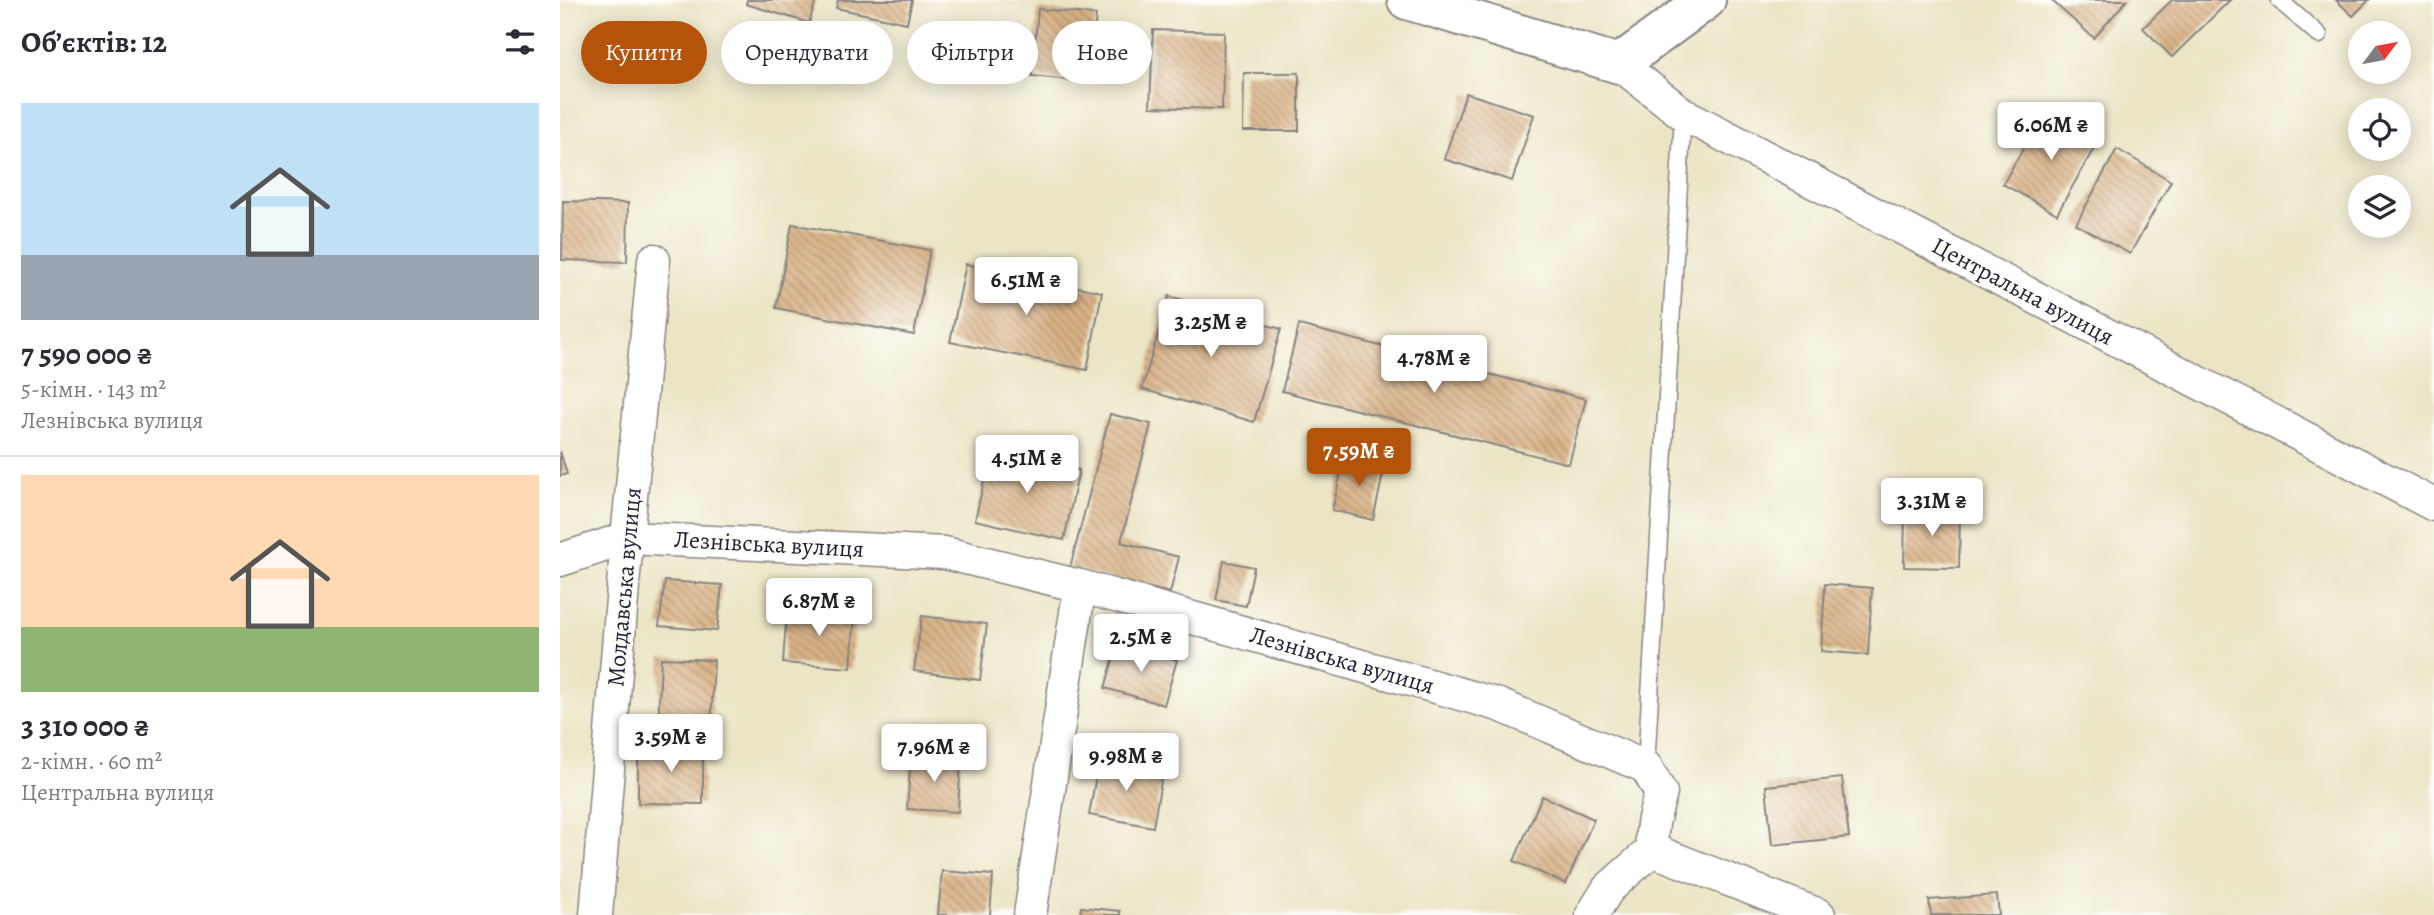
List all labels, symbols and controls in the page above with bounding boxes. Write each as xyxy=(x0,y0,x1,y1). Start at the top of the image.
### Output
chip: Купити xyxy=(581,21,707,84)
chip: Орендувати xyxy=(721,21,893,84)
chip: Фільтри xyxy=(907,21,1038,84)
chip: Нове xyxy=(1052,21,1152,84)
north arrow xyxy=(2348,21,2412,84)
map controls xyxy=(2348,21,2411,238)
text: Об’єктів: 12 xyxy=(21,22,167,62)
icon: filters xyxy=(501,23,539,61)
button: locate xyxy=(2348,98,2411,161)
pin: 6.06M ₴ xyxy=(1986,102,2116,162)
text: 6.06M ₴ xyxy=(2013,109,2089,140)
icon: home xyxy=(217,149,343,275)
button: layers xyxy=(2348,175,2411,238)
street label: Центральна вулиця xyxy=(1926,230,2120,352)
pin: 6.51M ₴ xyxy=(961,258,1091,317)
text: 6.51M ₴ xyxy=(991,264,1061,295)
pin: 3.25M ₴ xyxy=(1146,300,1276,359)
text: 3.25M ₴ xyxy=(1175,306,1247,337)
text: 7 590 000 ₴ xyxy=(21,334,153,374)
pin: 4.78M ₴ xyxy=(1369,336,1499,395)
text: 4.78M ₴ xyxy=(1397,342,1471,373)
text: 5-кімн. · 143 m² xyxy=(21,374,166,405)
text: Лезнівська вулиця xyxy=(21,405,203,436)
pin: 7.59M ₴ xyxy=(1294,428,1424,488)
pin: 4.51M ₴ xyxy=(962,435,1092,495)
text: 7.59M ₴ xyxy=(1323,435,1395,466)
text: 4.51M ₴ xyxy=(992,442,1062,473)
pin: 3.31M ₴ xyxy=(1867,478,1997,538)
text: 3.31M ₴ xyxy=(1897,485,1967,516)
street label: Молдавська вулиця xyxy=(599,486,649,688)
icon: home xyxy=(217,521,343,647)
street label: Лезнівська вулиця xyxy=(673,523,865,565)
pin: 6.87M ₴ xyxy=(754,578,884,638)
text: 6.87M ₴ xyxy=(782,585,856,616)
pin: 2.5M ₴ xyxy=(1084,614,1198,674)
street label: Лезнівська вулиця xyxy=(1246,618,1438,702)
text: 2.5M ₴ xyxy=(1110,621,1172,652)
text: 3 310 000 ₴ xyxy=(21,706,150,746)
pin: 3.59M ₴ xyxy=(606,714,736,774)
text: 3.59M ₴ xyxy=(635,721,707,752)
pin: 7.96M ₴ xyxy=(869,724,999,784)
text: 7.96M ₴ xyxy=(897,731,971,762)
pin: 9.98M ₴ xyxy=(1061,734,1191,793)
text: 9.98M ₴ xyxy=(1089,740,1163,771)
text: 2-кімн. · 60 m² xyxy=(21,746,162,777)
text: Центральна вулиця xyxy=(21,777,214,808)

